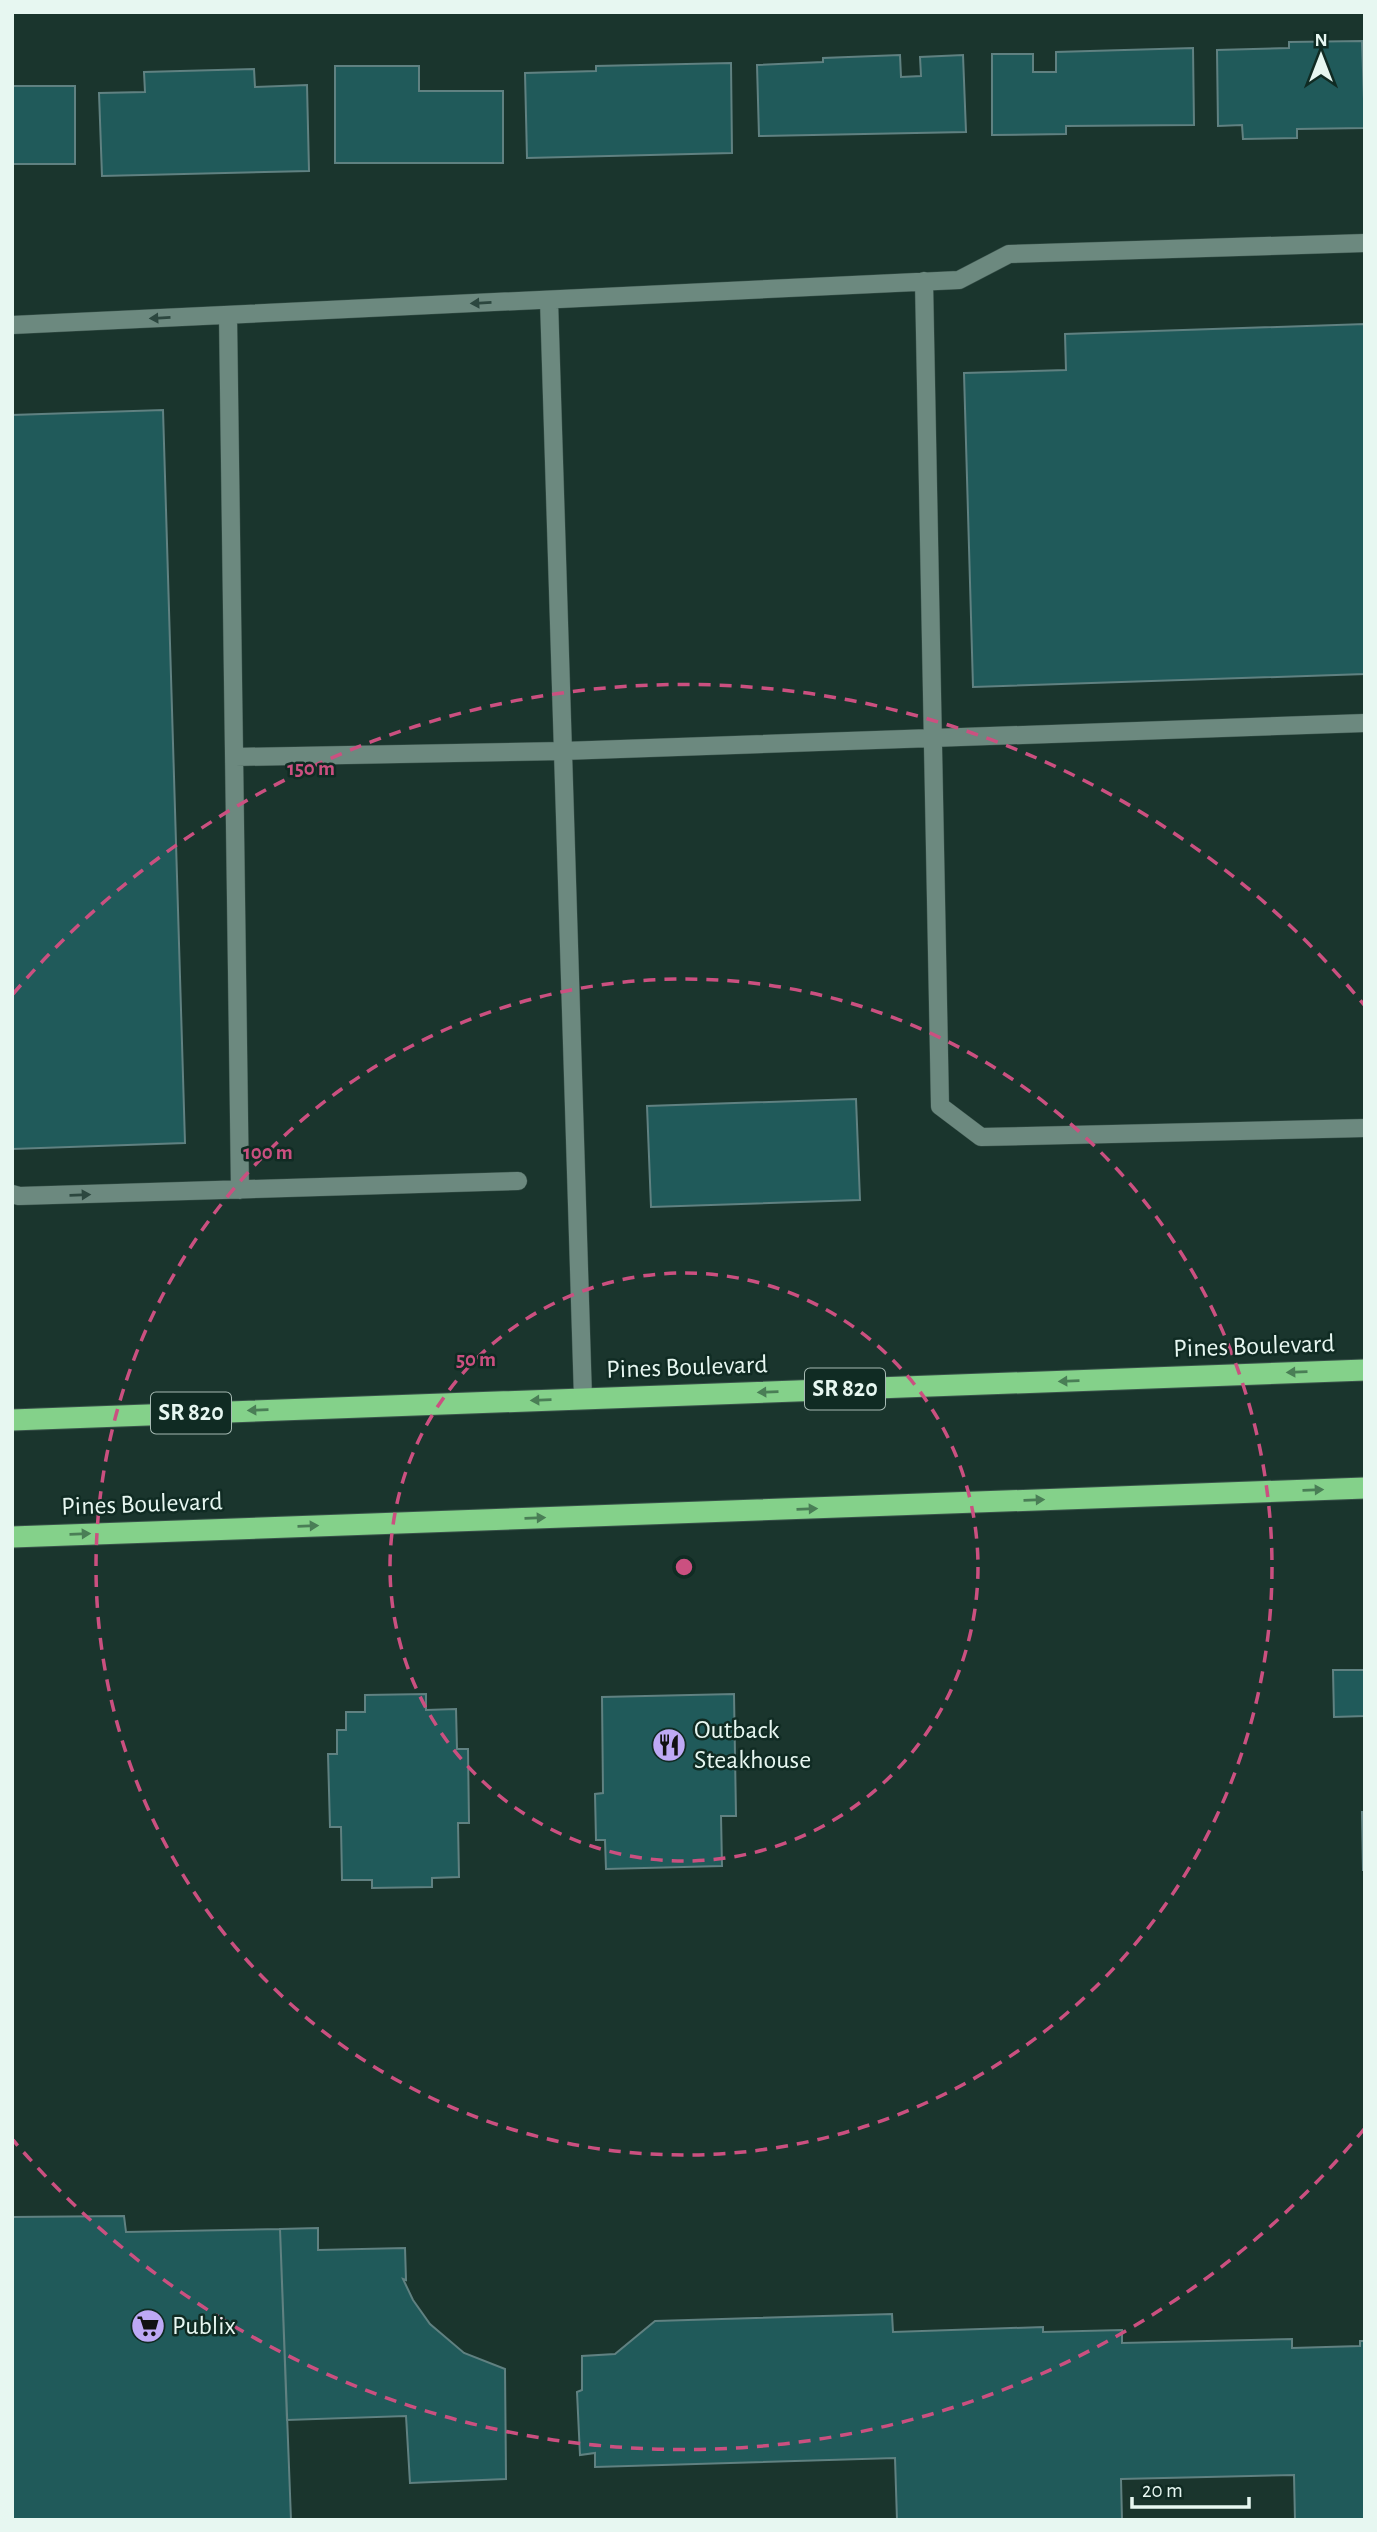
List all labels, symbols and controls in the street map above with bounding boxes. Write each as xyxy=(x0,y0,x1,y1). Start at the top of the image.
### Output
north arrow xyxy=(1286,21,1356,91)
text: N xyxy=(1314,31,1328,50)
one-way arrow xyxy=(470,298,492,309)
one-way arrow xyxy=(148,313,170,324)
text: 150 m xyxy=(287,758,335,779)
text: 100 m xyxy=(243,1142,293,1163)
one-way arrow xyxy=(69,1189,91,1200)
street label: Pines Boulevard xyxy=(1173,1330,1335,1362)
text: 50 m xyxy=(456,1349,496,1370)
street label: Pines Boulevard xyxy=(606,1351,768,1383)
one-way arrow xyxy=(1285,1367,1307,1378)
road number: SR 820 xyxy=(805,1368,885,1409)
one-way arrow xyxy=(1058,1375,1080,1386)
one-way arrow xyxy=(757,1386,779,1397)
road number: SR 820 xyxy=(151,1392,231,1434)
one-way arrow xyxy=(530,1394,552,1406)
one-way arrow xyxy=(247,1405,269,1416)
one-way arrow xyxy=(1302,1484,1324,1495)
street label: Pines Boulevard xyxy=(61,1488,223,1520)
one-way arrow xyxy=(1023,1495,1045,1506)
one-way arrow xyxy=(796,1503,818,1514)
one-way arrow xyxy=(524,1513,546,1524)
one-way arrow xyxy=(297,1521,319,1532)
one-way arrow xyxy=(70,1529,92,1540)
centre of rings xyxy=(672,1555,696,1579)
place label: Outback Steakhouse xyxy=(694,1717,811,1773)
restaurant icon: Outback Steakhouse xyxy=(650,1726,688,1764)
supermarket icon: Publix xyxy=(129,2307,167,2345)
place label: Publix xyxy=(172,2313,236,2339)
scale bar xyxy=(1132,2466,1249,2510)
text: 20 m xyxy=(1142,2480,1183,2501)

